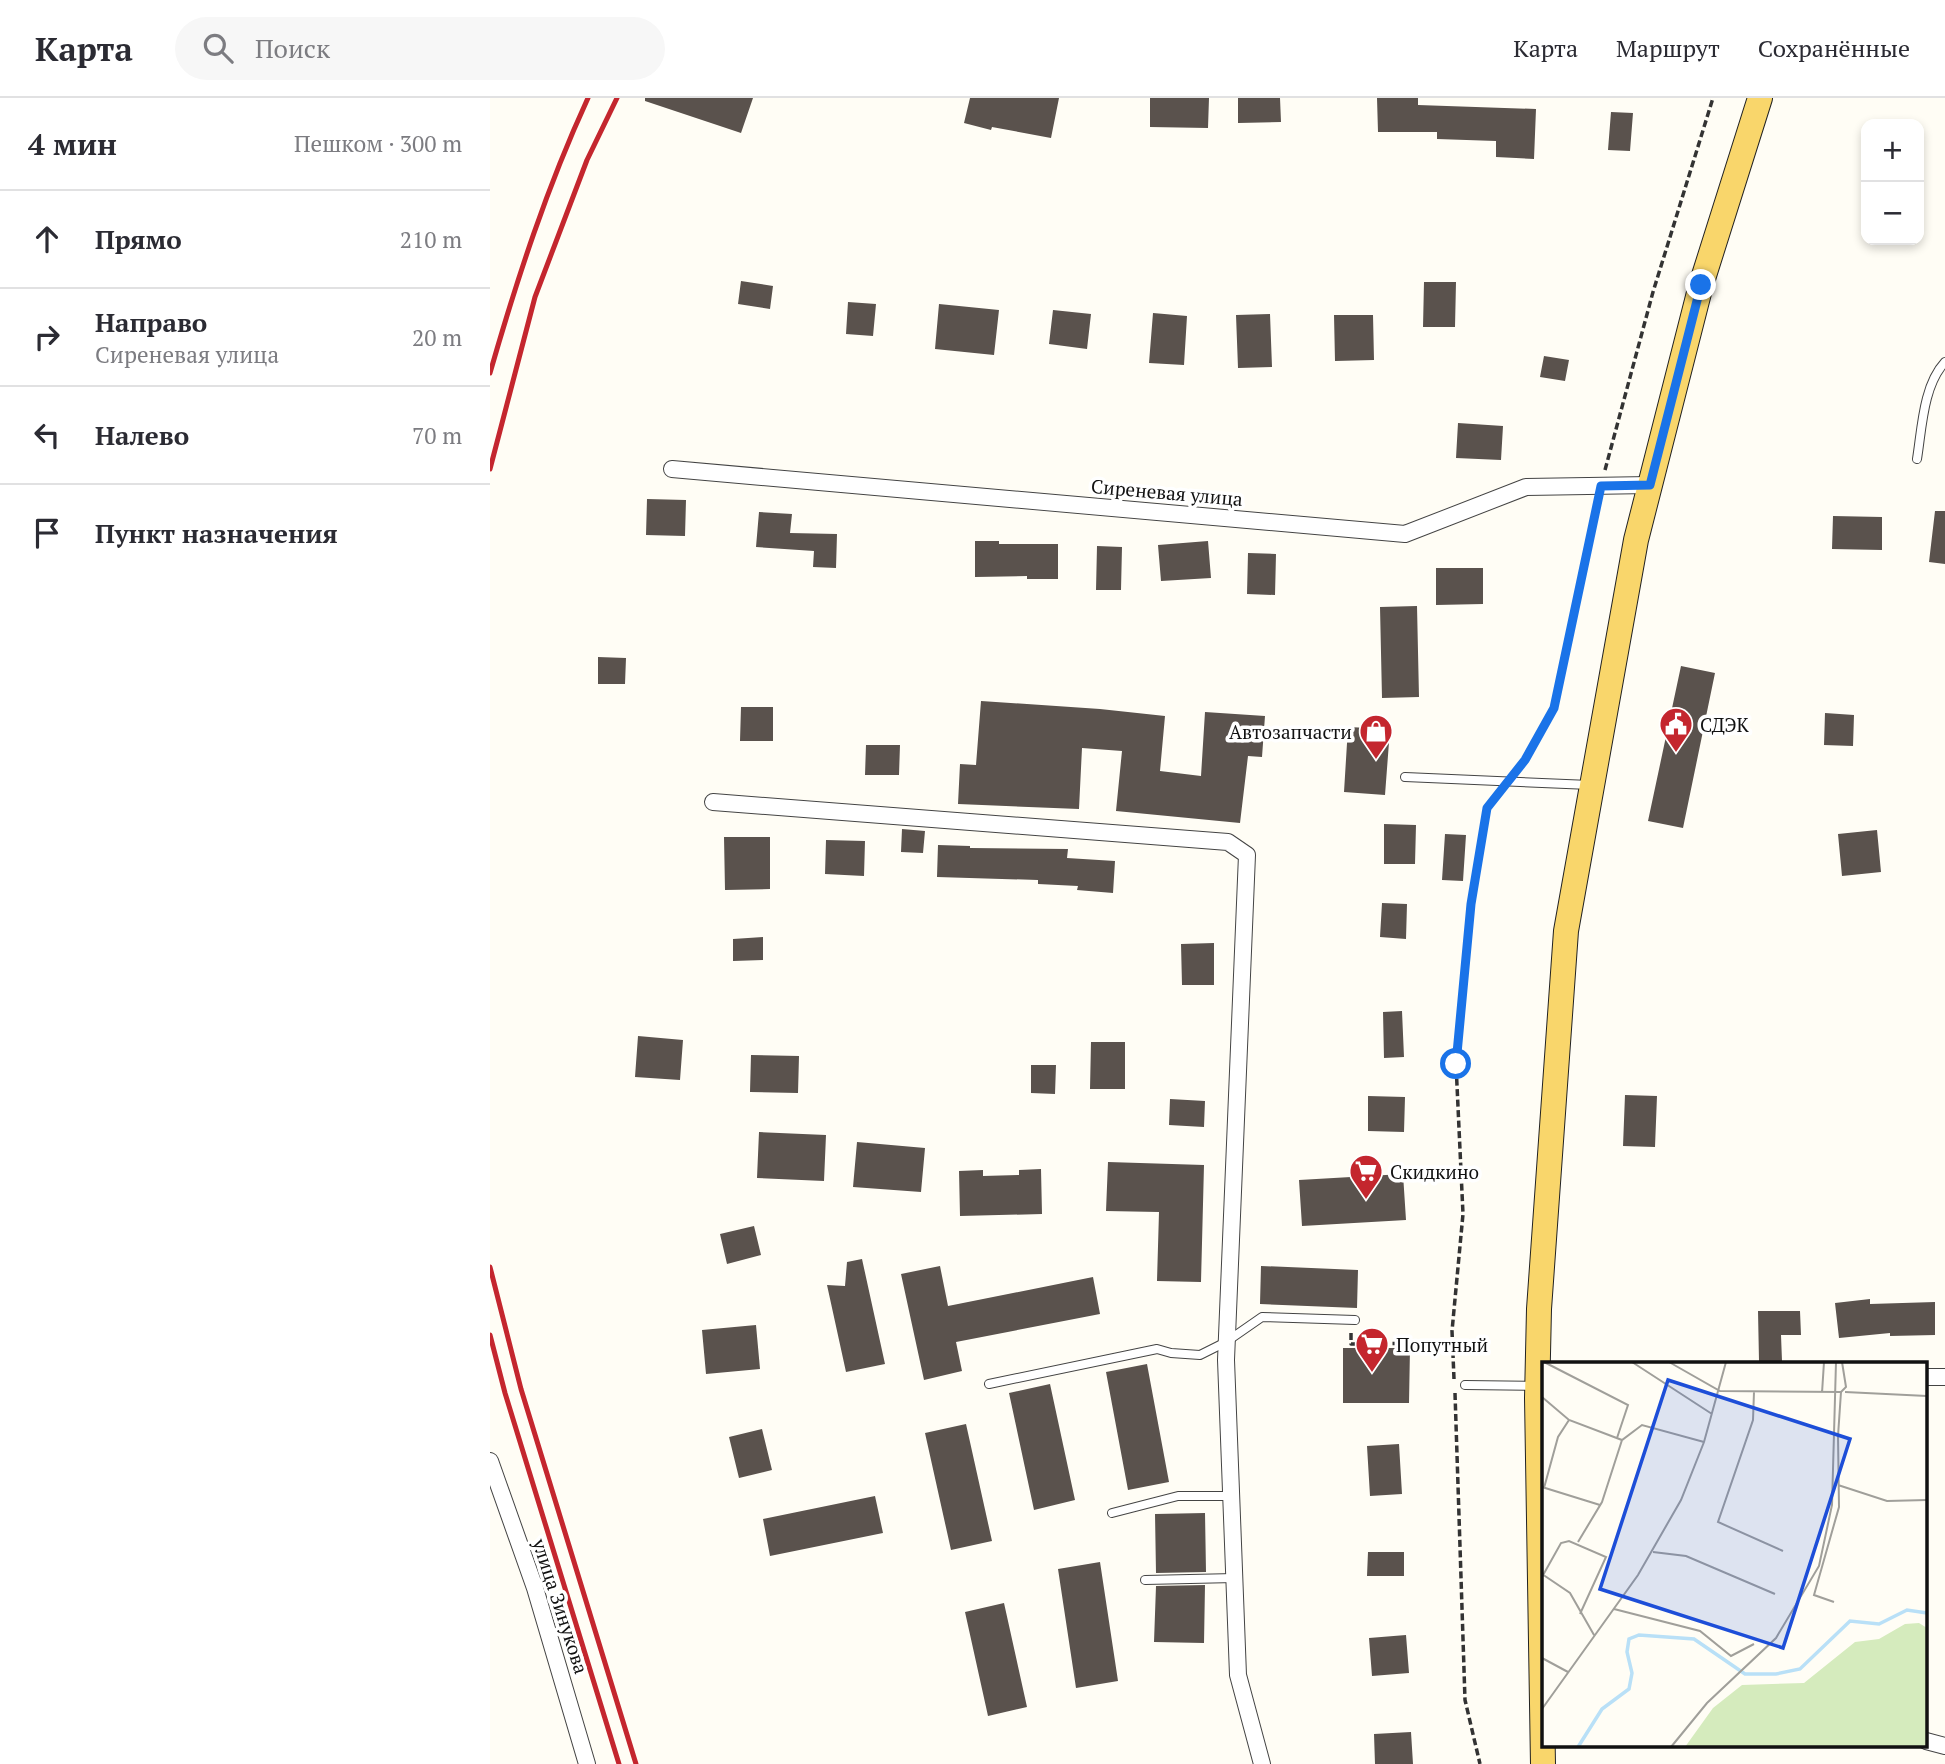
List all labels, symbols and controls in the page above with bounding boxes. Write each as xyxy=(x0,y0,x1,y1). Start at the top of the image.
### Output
search box xyxy=(175,17,665,80)
text: Карта xyxy=(35,27,133,70)
icon: search xyxy=(199,29,237,67)
text: Поиск xyxy=(255,31,330,65)
text: Карта xyxy=(1513,32,1578,64)
text: Маршрут xyxy=(1616,32,1720,64)
text: Сохранённые xyxy=(1758,32,1910,64)
map controls xyxy=(1861,119,1924,245)
button: + xyxy=(1861,119,1924,182)
text: 4 мин xyxy=(28,124,117,164)
text: Пешком · 300 m xyxy=(294,128,462,159)
button: − xyxy=(1861,182,1924,245)
icon: ahead xyxy=(28,220,66,258)
text: Прямо xyxy=(95,222,182,256)
text: 210 m xyxy=(400,224,462,255)
route end xyxy=(1685,269,1716,300)
text: Направо xyxy=(95,305,207,339)
icon: right xyxy=(28,318,66,356)
text: 20 m xyxy=(412,322,462,353)
text: Сиреневая улица xyxy=(95,339,279,370)
icon: left xyxy=(28,416,66,454)
text: Налево xyxy=(95,418,189,452)
text: 70 m xyxy=(412,420,462,451)
street label: Сиреневая улица xyxy=(1090,473,1244,511)
icon: arrive xyxy=(28,514,66,552)
text: Пункт назначения xyxy=(95,516,338,550)
public building icon: СДЭК xyxy=(1657,705,1695,754)
shop icon: Автозапчасти xyxy=(1357,712,1395,761)
place label: СДЭК xyxy=(1700,712,1750,737)
place label: Автозапчасти xyxy=(1229,719,1352,744)
route start xyxy=(1440,1048,1471,1079)
supermarket icon: Скидкино xyxy=(1347,1152,1385,1201)
place label: Скидкино xyxy=(1390,1159,1479,1184)
supermarket icon: Попутный xyxy=(1353,1325,1391,1374)
place label: Попутный xyxy=(1396,1332,1488,1357)
inset map xyxy=(1542,1362,1927,1746)
street label: улица Зинукова xyxy=(527,1534,595,1677)

